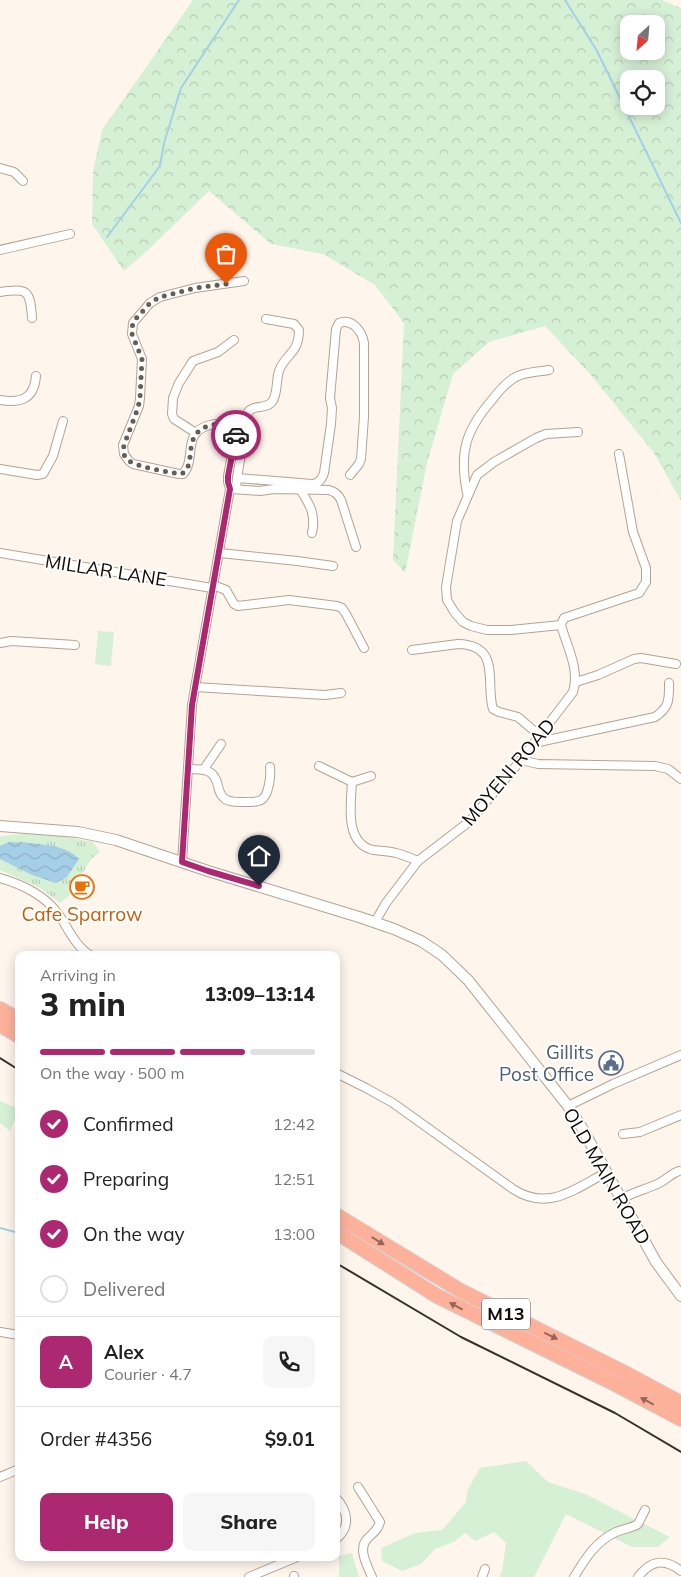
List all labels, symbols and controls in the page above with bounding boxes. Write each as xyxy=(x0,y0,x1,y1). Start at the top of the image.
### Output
north arrow xyxy=(620,15,665,60)
map controls xyxy=(620,15,665,115)
button: locate xyxy=(620,70,665,115)
pin xyxy=(205,233,247,284)
icon: bag xyxy=(212,240,240,268)
courier xyxy=(211,410,261,460)
icon: car xyxy=(222,421,250,449)
street label: MILLAR LANE xyxy=(43,549,169,591)
street label: MOYENI ROAD xyxy=(456,713,560,831)
pin xyxy=(238,835,280,886)
icon: home xyxy=(245,842,273,870)
cafe icon: Cafe Sparrow xyxy=(69,874,95,900)
place label: Cafe Sparrow xyxy=(21,902,143,926)
text: Arriving in xyxy=(40,965,116,985)
text: 13:09–13:14 xyxy=(204,982,315,1006)
text: 3 min xyxy=(40,984,126,1024)
place label: Gillits Post Office xyxy=(499,1040,594,1086)
public building icon: Gillits Post Office xyxy=(598,1050,624,1076)
text: On the way · 500 m xyxy=(40,1063,185,1083)
street label: OLD MAIN ROAD xyxy=(558,1103,656,1249)
icon: check xyxy=(40,1110,68,1138)
text: Confirmed xyxy=(83,1112,174,1136)
text: 12:42 xyxy=(273,1114,315,1134)
icon: check xyxy=(40,1165,68,1193)
text: Preparing xyxy=(83,1167,169,1191)
text: 12:51 xyxy=(273,1169,315,1189)
icon: check xyxy=(40,1220,68,1248)
text: On the way xyxy=(83,1222,185,1246)
text: 13:00 xyxy=(273,1224,315,1244)
one-way arrow xyxy=(371,1236,384,1245)
text: Delivered xyxy=(83,1277,165,1301)
road number: M13 xyxy=(482,1298,530,1330)
one-way arrow xyxy=(449,1301,463,1310)
one-way arrow xyxy=(544,1332,558,1340)
button: phone xyxy=(263,1336,315,1388)
text: Alex xyxy=(104,1340,144,1364)
text: A xyxy=(59,1350,73,1374)
text: Courier · 4.7 xyxy=(104,1364,192,1384)
one-way arrow xyxy=(640,1397,655,1405)
text: Order #4356 xyxy=(40,1427,152,1451)
text: $9.01 xyxy=(265,1427,315,1451)
button: Help xyxy=(40,1493,173,1551)
button: Share xyxy=(183,1493,315,1551)

